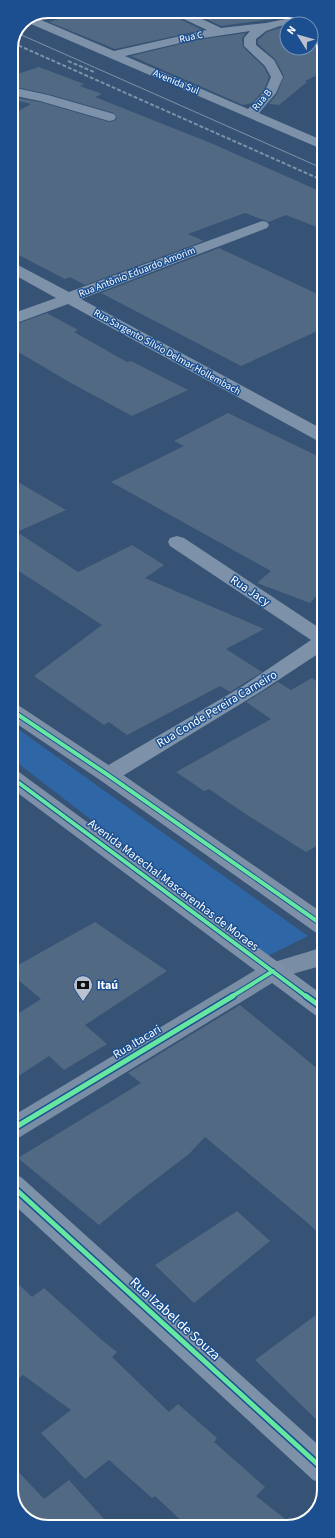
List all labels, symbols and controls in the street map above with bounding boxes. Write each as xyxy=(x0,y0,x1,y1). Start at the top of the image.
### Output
north arrow xyxy=(279,16,319,56)
text: N xyxy=(283,23,300,38)
street label: Rua C xyxy=(178,28,204,46)
street label: Avenida Sul xyxy=(151,66,202,98)
street label: Rua B xyxy=(249,86,275,114)
street label: Rua Antônio Eduardo Amorim xyxy=(77,243,197,301)
street label: Rua Sargento Sílvio Delmar Hollembach xyxy=(91,306,243,398)
street label: Rua Jacy xyxy=(227,571,274,611)
street label: Rua Conde Pereira Carneiro xyxy=(154,666,280,752)
street label: Avenida Marechal Mascarenhas de Moraes xyxy=(84,815,262,955)
bank icon: Itaú xyxy=(72,974,94,1002)
place label: Itaú xyxy=(97,977,118,994)
street label: Rua Itacari xyxy=(110,1021,164,1063)
street label: Rua Izabel de Souza xyxy=(125,1273,225,1365)

